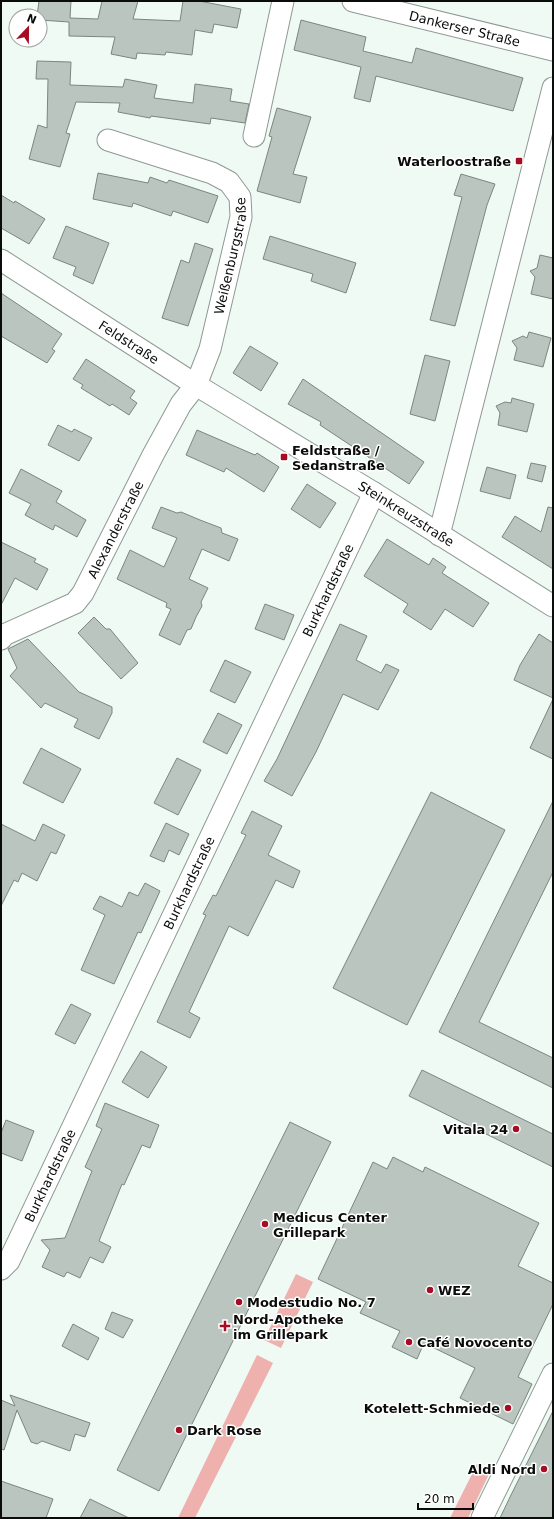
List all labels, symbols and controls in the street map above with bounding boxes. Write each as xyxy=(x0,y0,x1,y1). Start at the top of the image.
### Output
north arrow xyxy=(8,8,48,48)
street label: Dankerser Straße xyxy=(408,8,522,49)
text: N xyxy=(25,11,38,27)
place label: Waterloostraße xyxy=(397,154,511,169)
marker: Waterloostraße xyxy=(514,156,524,166)
street label: Weißenburgstraße xyxy=(211,197,249,316)
street label: Feldstraße xyxy=(96,317,162,367)
place label: Feldstraße / Sedanstraße xyxy=(292,443,385,473)
marker: Feldstraße / Sedanstraße xyxy=(279,452,289,462)
street label: Alexanderstraße xyxy=(84,478,146,581)
street label: Steinkreuzstraße xyxy=(356,478,457,549)
street label: Burkhardstraße xyxy=(299,541,356,639)
street label: Burkhardstraße xyxy=(160,834,217,932)
place label: Vitala 24 xyxy=(443,1122,508,1137)
marker: Vitala 24 xyxy=(511,1124,521,1134)
street label: Burkhardstraße xyxy=(21,1127,78,1224)
place label: Medicus Center Grillepark xyxy=(273,1210,387,1240)
marker: Medicus Center Grillepark xyxy=(260,1219,270,1229)
place label: WEZ xyxy=(438,1283,471,1298)
marker: WEZ xyxy=(425,1285,435,1295)
place label: Modestudio No. 7 xyxy=(247,1295,376,1310)
marker: Modestudio No. 7 xyxy=(234,1297,244,1307)
place label: Nord-Apotheke im Grillepark xyxy=(233,1312,344,1342)
marker: Nord-Apotheke im Grillepark xyxy=(220,1321,230,1331)
place label: Café Novocento xyxy=(417,1335,533,1350)
marker: Café Novocento xyxy=(404,1337,414,1347)
place label: Kotelett-Schmiede xyxy=(364,1401,500,1416)
marker: Kotelett-Schmiede xyxy=(503,1403,513,1413)
place label: Dark Rose xyxy=(187,1423,262,1438)
marker: Dark Rose xyxy=(174,1425,184,1435)
place label: Aldi Nord xyxy=(468,1462,536,1477)
marker: Aldi Nord xyxy=(539,1464,549,1474)
scale bar xyxy=(418,1485,473,1511)
text: 20 m xyxy=(424,1492,455,1506)

